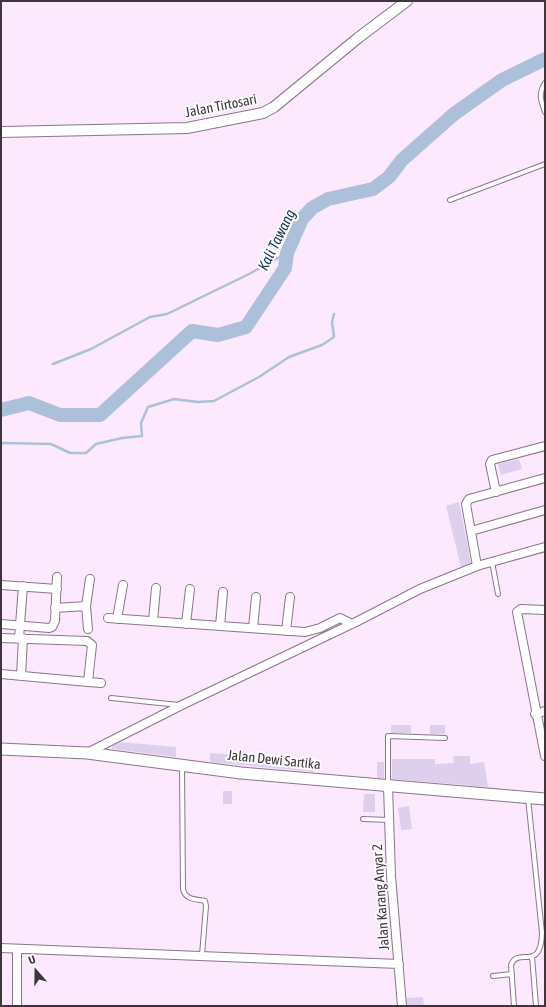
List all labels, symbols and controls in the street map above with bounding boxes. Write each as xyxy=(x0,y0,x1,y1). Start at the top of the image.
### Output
street label: Jalan Tirtosari xyxy=(184,91,258,121)
water label: Kali Tawang xyxy=(254,206,300,274)
street label: Jalan Dewi Sartika xyxy=(226,747,322,773)
street label: Jalan Karang Anyar 2 xyxy=(369,843,393,951)
north arrow xyxy=(16,951,56,991)
text: U xyxy=(27,953,37,966)

